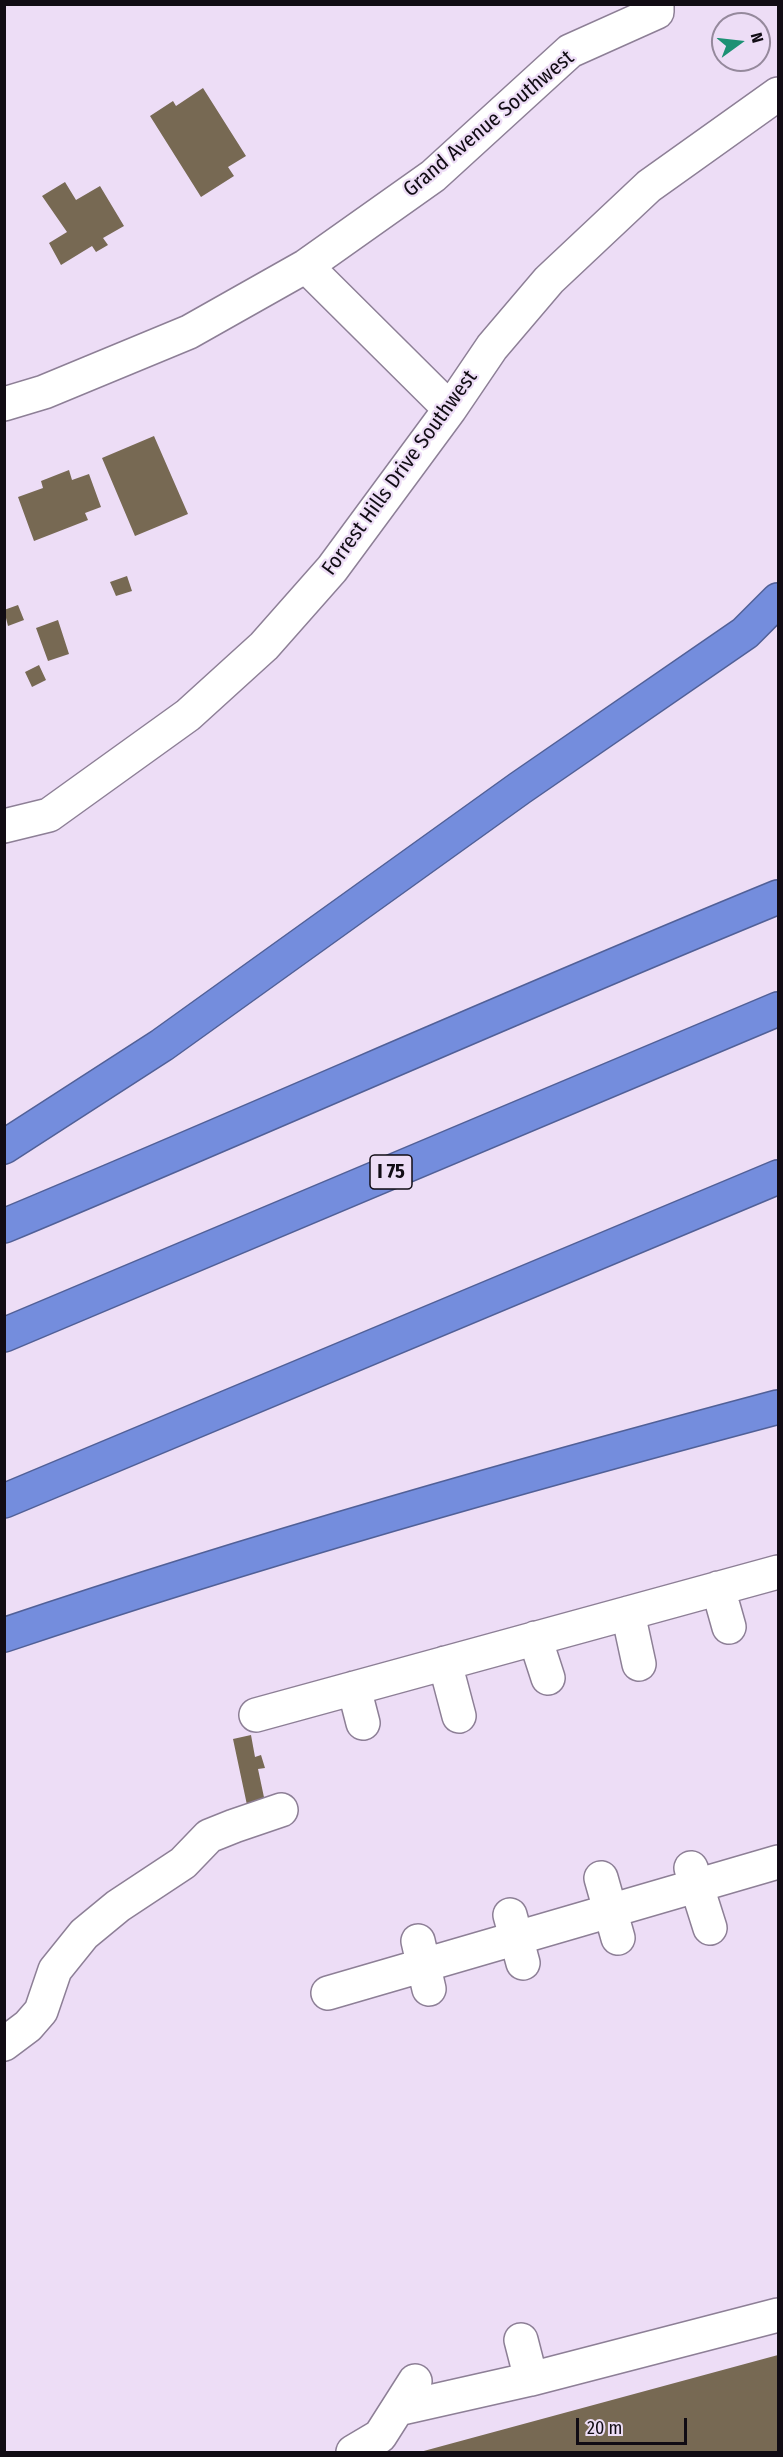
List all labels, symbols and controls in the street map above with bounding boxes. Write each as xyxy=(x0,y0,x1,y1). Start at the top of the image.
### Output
north arrow xyxy=(711,12,771,72)
text: N xyxy=(747,31,767,45)
street label: Grand Avenue Southwest xyxy=(399,45,579,203)
street label: Forrest Hills Drive Southwest xyxy=(317,365,483,581)
road number: I 75 xyxy=(370,1155,412,1189)
scale bar xyxy=(579,2406,690,2444)
text: 20 m xyxy=(587,2417,622,2439)

